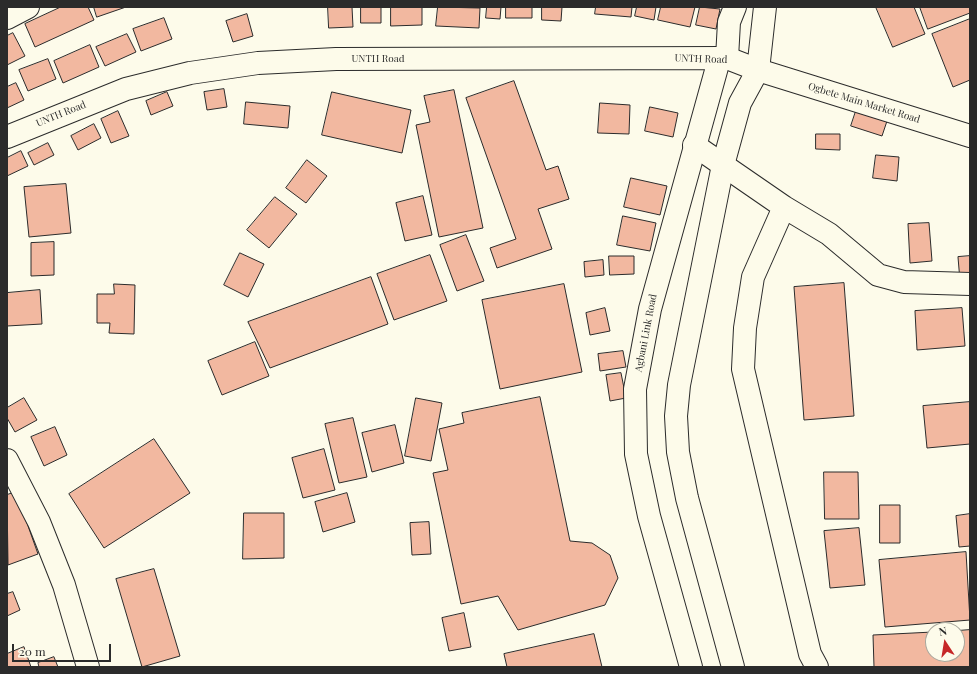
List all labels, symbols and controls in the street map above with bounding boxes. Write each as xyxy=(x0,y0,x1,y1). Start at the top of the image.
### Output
street label: UNTH Road xyxy=(674,52,728,66)
street label: UNTH Road xyxy=(352,53,404,65)
street label: Ogbete Main Market Road xyxy=(807,80,921,126)
street label: UNTH Road xyxy=(34,99,88,129)
street label: Agbani Link Road xyxy=(633,293,659,373)
north arrow xyxy=(925,622,965,662)
text: N xyxy=(937,623,948,639)
scale bar xyxy=(14,636,113,662)
text: 20 m xyxy=(19,643,46,659)

